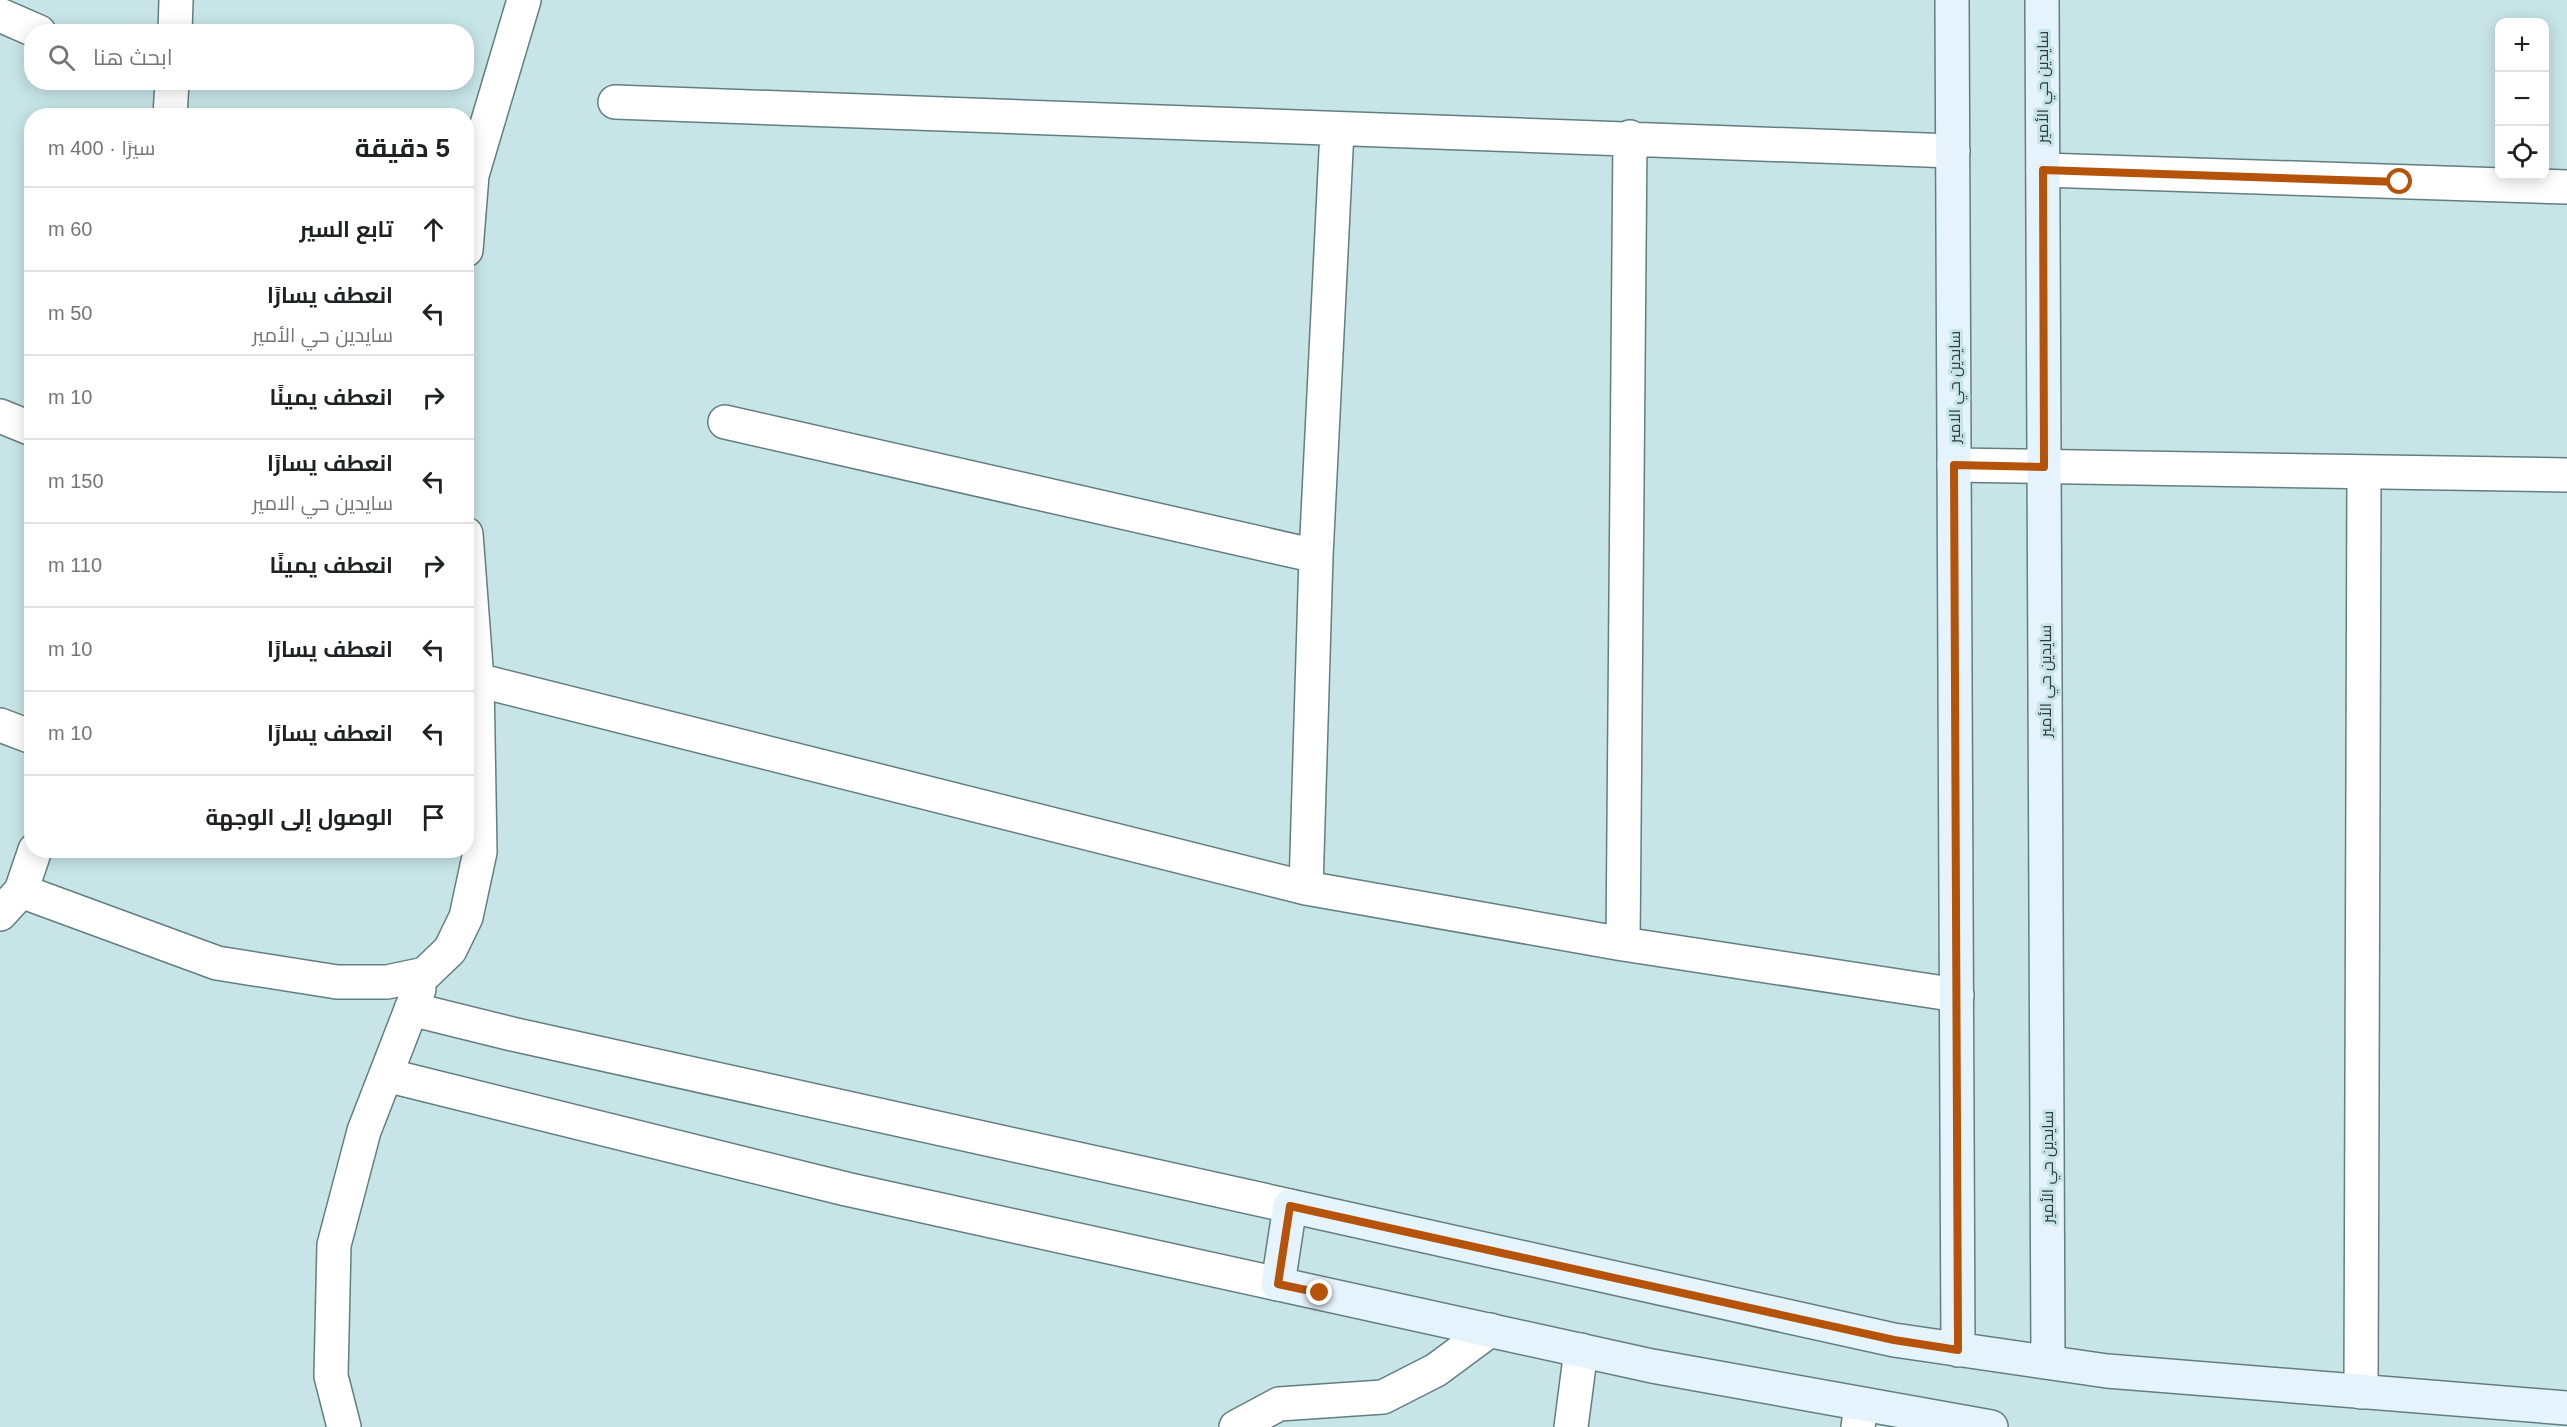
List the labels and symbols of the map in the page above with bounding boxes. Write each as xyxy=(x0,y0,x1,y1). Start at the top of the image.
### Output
street label: سايدين حي الأمير xyxy=(2034,31,2056,144)
route start xyxy=(2386,168,2412,194)
street label: سايدين حي الامير xyxy=(1946,331,1968,444)
street label: سايدين حي الأمير xyxy=(2037,625,2059,738)
street label: سايدين حي الأمير xyxy=(2039,1111,2061,1224)
route end xyxy=(1306,1279,1332,1305)

